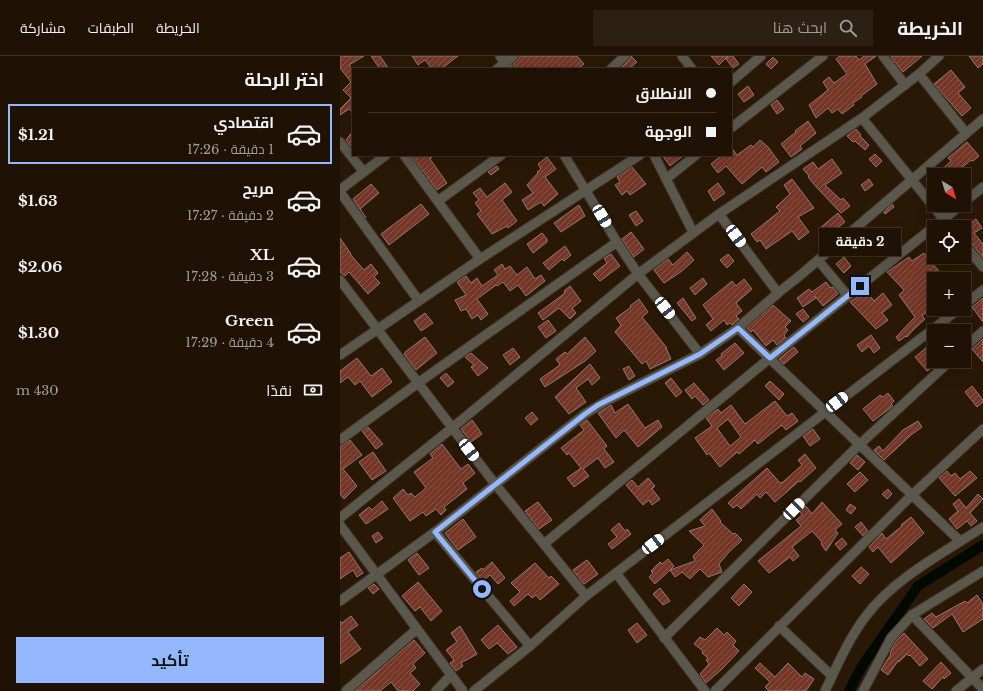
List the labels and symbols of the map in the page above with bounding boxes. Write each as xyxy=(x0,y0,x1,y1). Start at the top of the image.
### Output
north arrow xyxy=(927,168,971,212)
car xyxy=(591,203,613,229)
car xyxy=(724,223,748,249)
callout: 2 دقيقة xyxy=(819,228,901,256)
route end xyxy=(851,277,869,295)
car xyxy=(653,295,677,321)
car xyxy=(824,390,850,414)
car xyxy=(457,437,481,463)
car xyxy=(781,496,807,522)
car xyxy=(640,532,666,556)
route start xyxy=(473,580,491,598)

